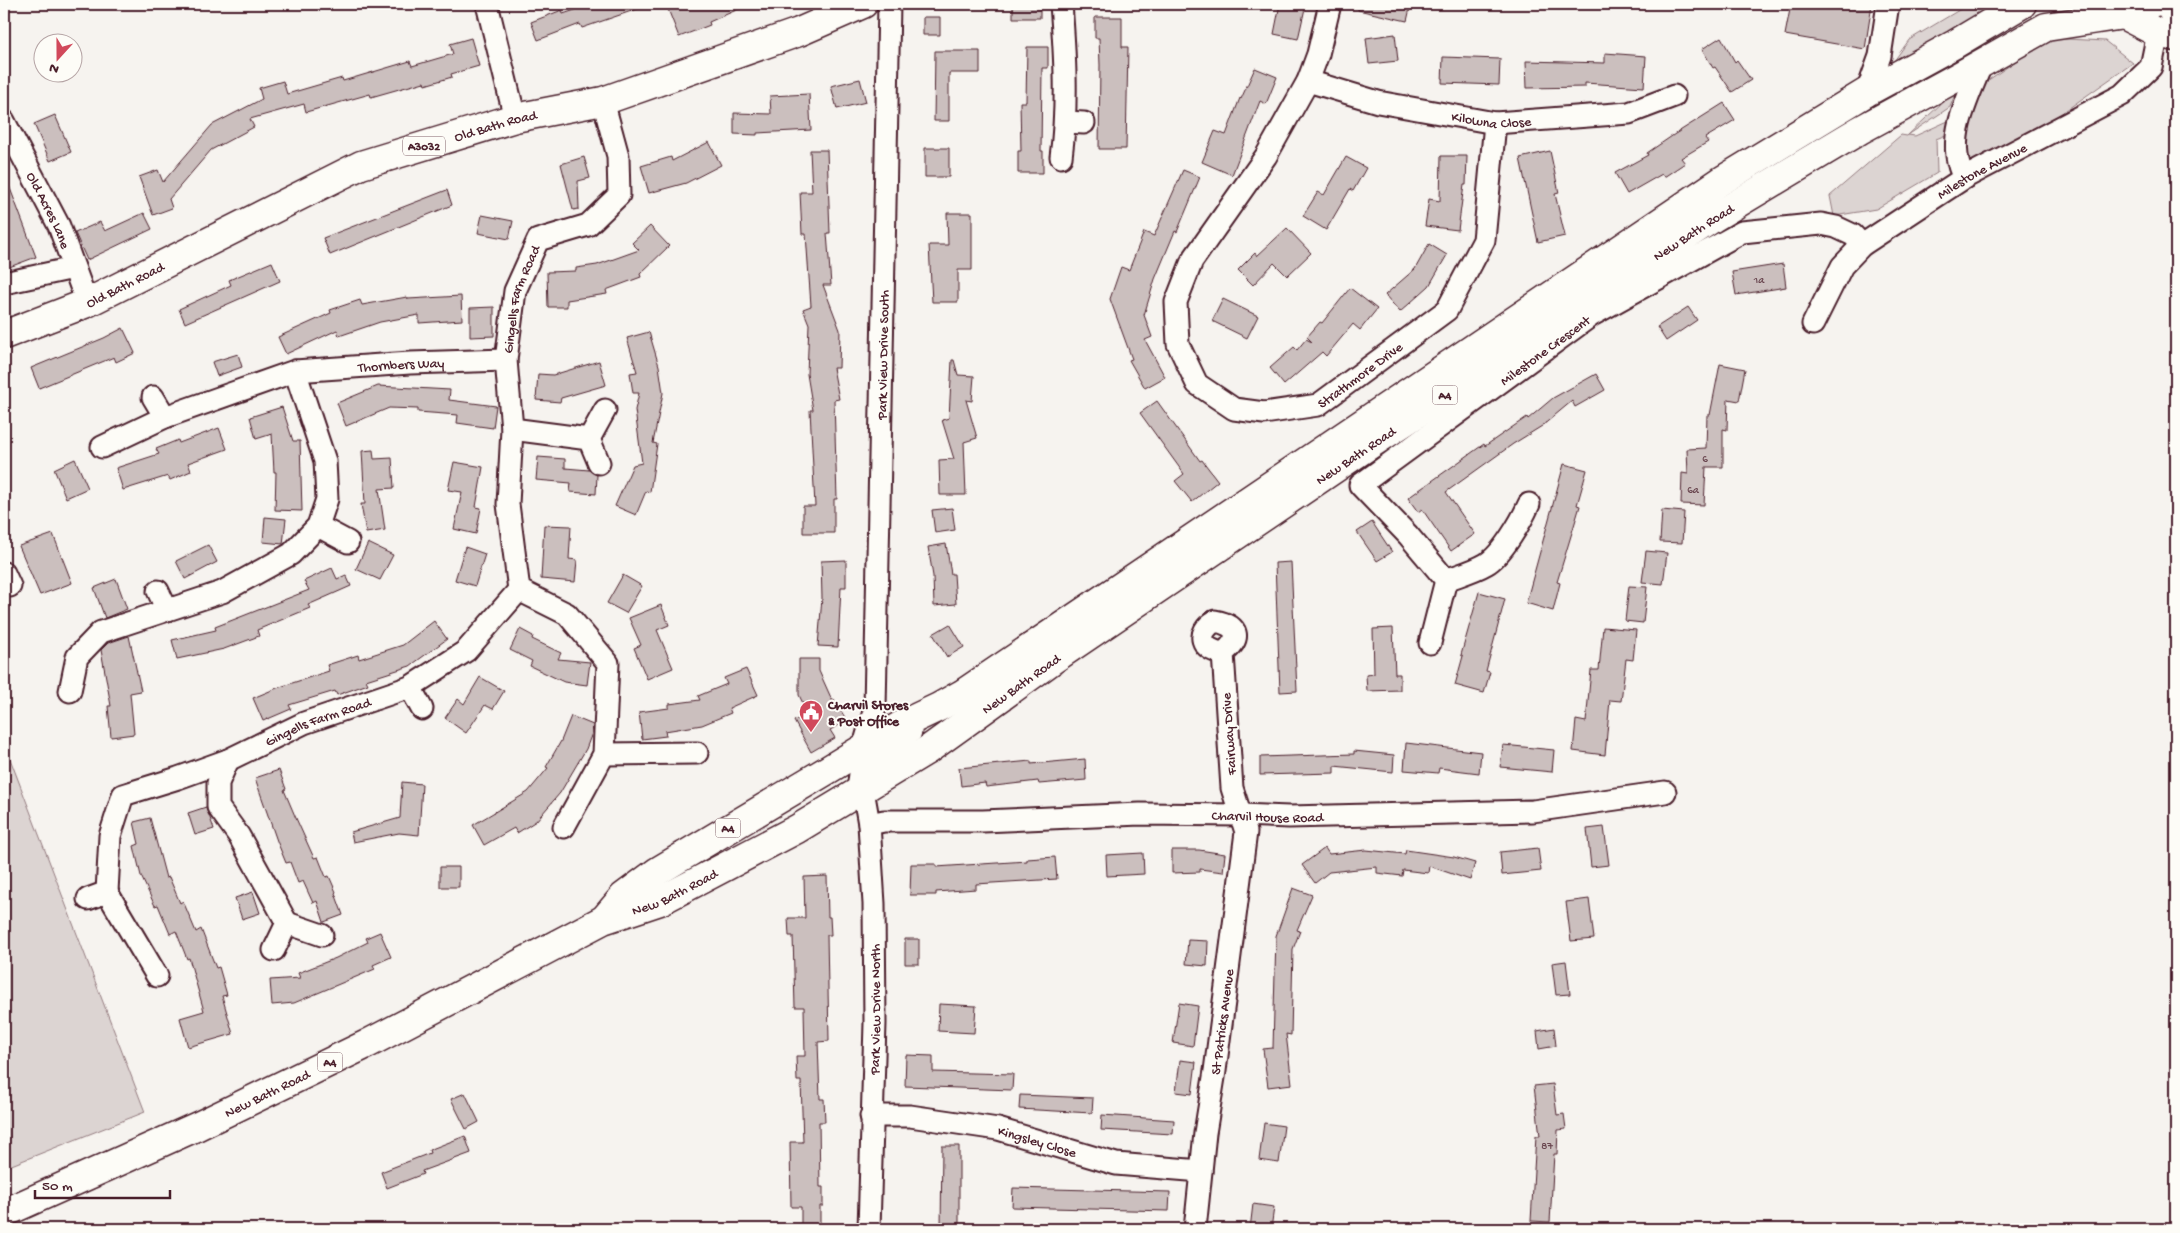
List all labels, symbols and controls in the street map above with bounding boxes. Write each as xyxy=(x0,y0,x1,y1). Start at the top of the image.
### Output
north arrow xyxy=(32,32,82,82)
text: N xyxy=(47,58,62,77)
street label: Old Bath Road xyxy=(453,108,540,147)
street label: Kilowna Close xyxy=(1450,109,1533,134)
road number: A3032 xyxy=(403,136,445,156)
street label: Milestone Avenue xyxy=(1935,140,2031,204)
street label: Old Acres Lane xyxy=(21,170,73,252)
street label: New Bath Road xyxy=(1651,201,1739,266)
street label: Gingells Farm Road xyxy=(501,242,546,355)
street label: Old Bath Road xyxy=(84,259,169,313)
house number: 1a xyxy=(1753,275,1765,287)
street label: Park View Drive South xyxy=(875,289,894,421)
street label: Milestone Crescent xyxy=(1498,312,1596,391)
street label: Strathmore Drive xyxy=(1315,339,1408,413)
street label: Thornbers Way xyxy=(357,356,445,378)
road number: A4 xyxy=(1432,386,1458,404)
street label: New Bath Road xyxy=(1313,423,1401,490)
house number: 6 xyxy=(1702,454,1708,466)
house number: 6a xyxy=(1687,485,1700,497)
street label: New Bath Road xyxy=(979,650,1066,719)
street label: Fairway Drive xyxy=(1219,691,1242,776)
street label: Gingells Farm Road xyxy=(263,694,375,752)
place label: Charvil Stores & Post Office xyxy=(827,698,909,731)
public building icon: Charvil Stores & Post Office xyxy=(798,699,824,733)
street label: Charvil House Road xyxy=(1212,809,1325,828)
road number: A4 xyxy=(716,818,740,838)
street label: New Bath Road xyxy=(630,865,723,921)
street label: Park View Drive North xyxy=(867,943,886,1076)
street label: St Patricks Avenue xyxy=(1209,967,1239,1076)
road number: A4 xyxy=(318,1052,342,1072)
street label: New Bath Road xyxy=(222,1066,315,1123)
street label: Kingsley Close xyxy=(995,1123,1079,1163)
house number: 87 xyxy=(1541,1141,1553,1153)
scale bar xyxy=(35,1168,170,1200)
text: 50 m xyxy=(42,1178,73,1196)

